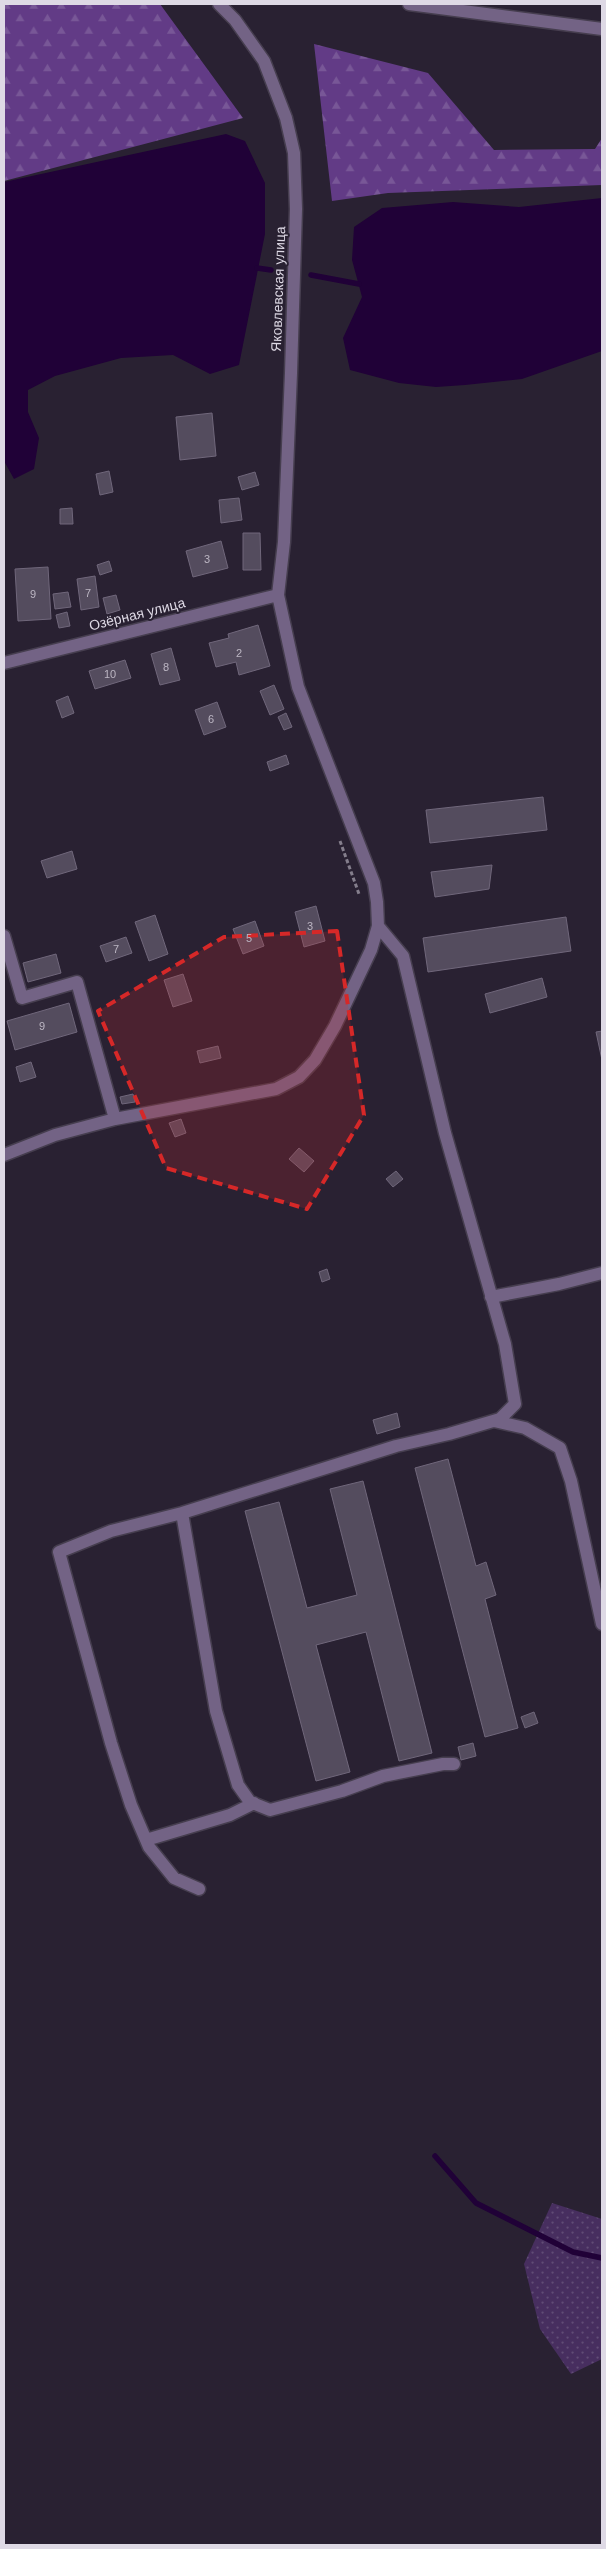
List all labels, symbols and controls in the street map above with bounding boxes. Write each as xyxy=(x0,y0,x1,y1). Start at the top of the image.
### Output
street label: Яковлевская улица xyxy=(268,226,288,352)
house number: 3 xyxy=(204,553,210,565)
house number: 7 xyxy=(85,587,91,599)
house number: 9 xyxy=(30,588,36,600)
street label: Озёрная улица xyxy=(87,594,187,634)
house number: 2 xyxy=(236,647,242,659)
house number: 8 xyxy=(163,661,169,673)
house number: 10 xyxy=(104,668,116,680)
house number: 6 xyxy=(208,713,214,725)
house number: 3 xyxy=(307,920,313,932)
house number: 5 xyxy=(246,932,252,944)
house number: 7 xyxy=(113,943,119,955)
house number: 9 xyxy=(39,1020,45,1032)

